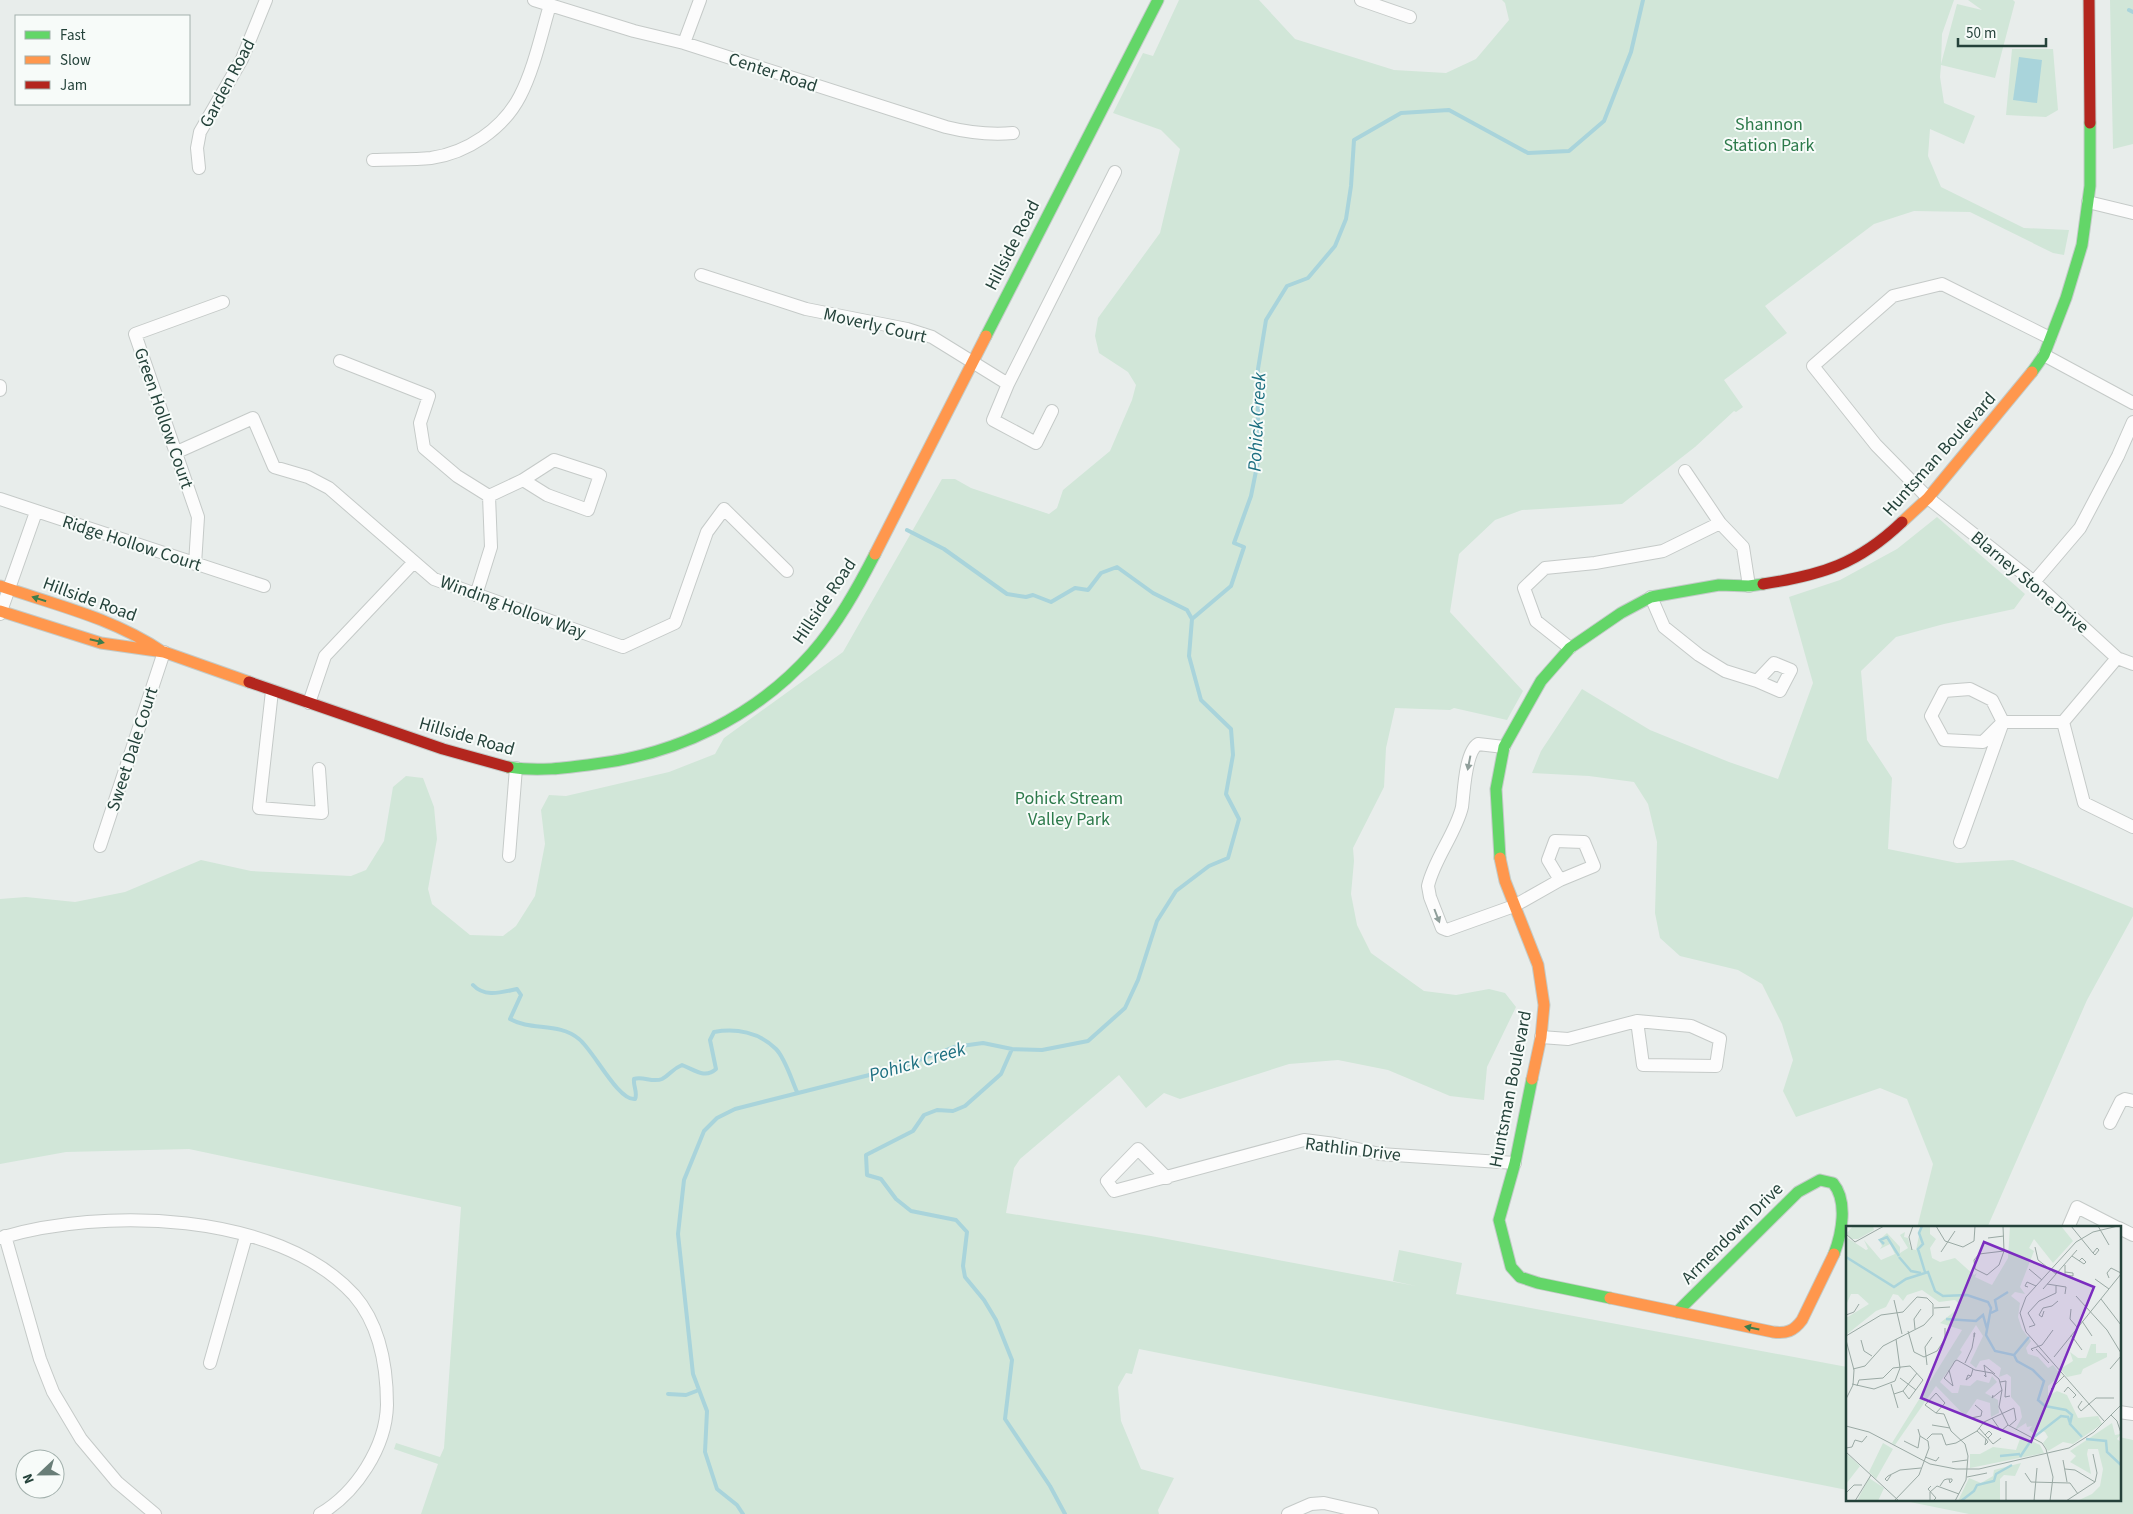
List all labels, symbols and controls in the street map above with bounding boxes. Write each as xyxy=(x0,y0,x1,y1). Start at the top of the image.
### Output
legend xyxy=(15,15,190,105)
scale bar xyxy=(1958,15,2046,47)
text: 50 m xyxy=(1966,23,1996,44)
text: Fast xyxy=(60,25,86,46)
street label: Garden Road xyxy=(194,34,261,132)
street label: Center Road xyxy=(725,46,821,99)
text: Slow xyxy=(60,50,91,71)
text: Jam xyxy=(60,75,87,96)
park label: Shannon Station Park xyxy=(1723,112,1815,158)
street label: Hillside Road xyxy=(979,196,1046,295)
street label: Moverly Court xyxy=(821,301,929,349)
street label: Green Hollow Court xyxy=(128,344,199,492)
water label: Pohick Creek xyxy=(1241,371,1274,472)
street label: Huntsman Boulevard xyxy=(1877,387,2002,522)
street label: Ridge Hollow Court xyxy=(59,509,205,578)
street label: Blarney Stone Drive xyxy=(1965,525,2094,639)
street label: Hillside Road xyxy=(787,553,862,649)
street label: Winding Hollow Way xyxy=(436,569,590,646)
street label: Hillside Road xyxy=(39,571,140,628)
one-way arrow xyxy=(32,595,47,602)
one-way arrow xyxy=(89,637,104,645)
street label: Sweet Dale Court xyxy=(101,684,164,814)
street label: Hillside Road xyxy=(416,711,518,762)
one-way arrow xyxy=(1464,755,1472,771)
park label: Pohick Stream Valley Park xyxy=(1015,786,1123,832)
one-way arrow xyxy=(1433,909,1441,924)
street label: Huntsman Boulevard xyxy=(1483,1009,1538,1170)
water label: Pohick Creek xyxy=(866,1035,970,1089)
street label: Rathlin Drive xyxy=(1304,1131,1402,1168)
street label: Armendown Drive xyxy=(1676,1177,1789,1290)
inset map xyxy=(1846,1226,2120,1502)
one-way arrow xyxy=(1744,1324,1759,1332)
north arrow xyxy=(15,1449,65,1499)
text: N xyxy=(18,1470,40,1487)

